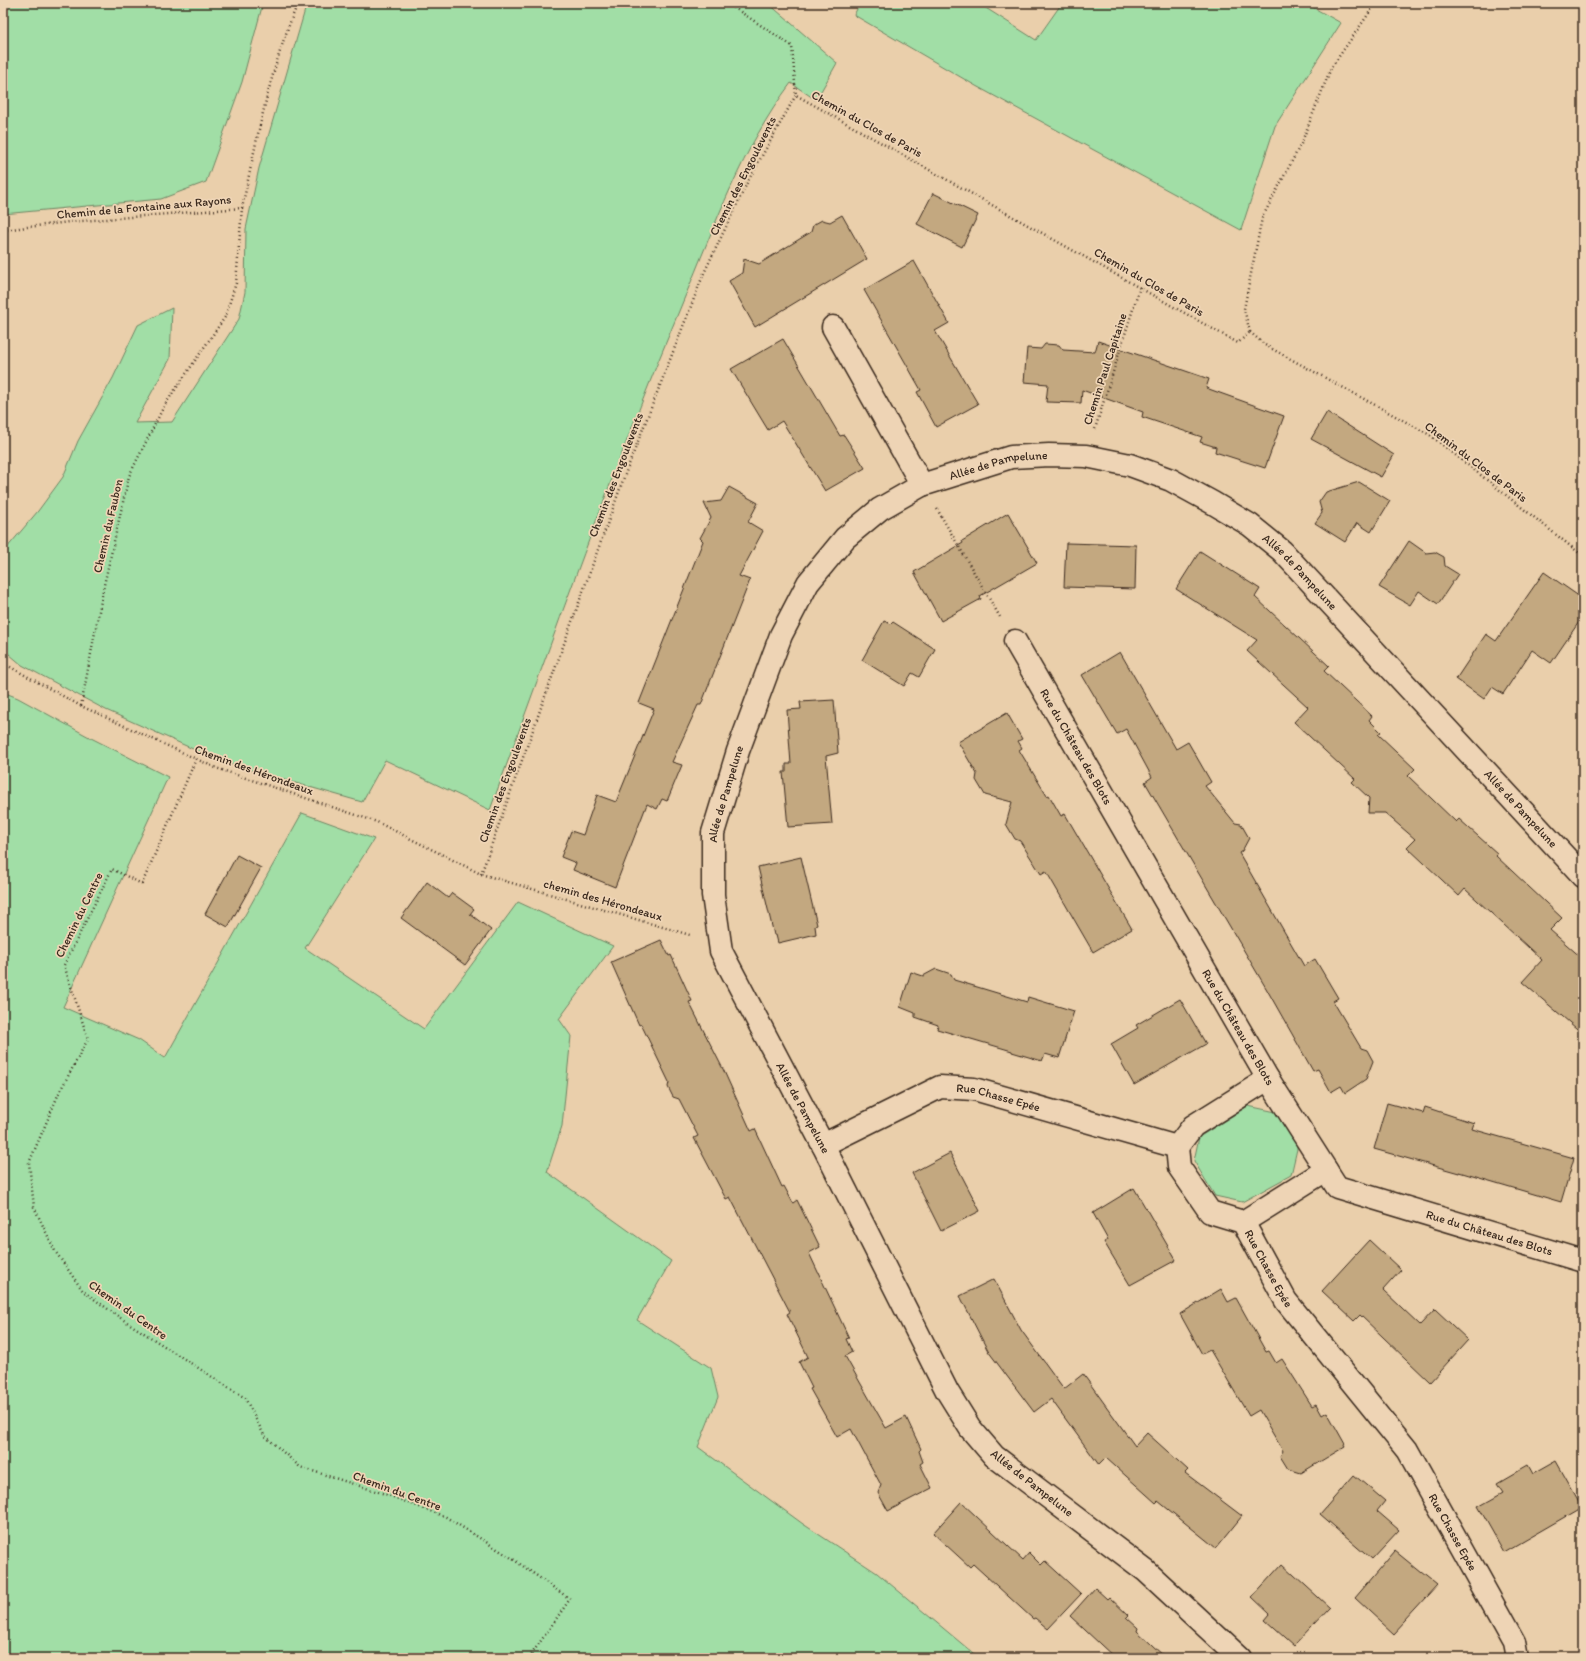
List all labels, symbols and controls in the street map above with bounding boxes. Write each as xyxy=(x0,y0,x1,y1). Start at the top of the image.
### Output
street label: Chemin du Clos de Paris xyxy=(809,88,925,160)
street label: Chemin des Engoulevents xyxy=(707,114,779,238)
street label: Chemin de la Fontaine aux Rayons xyxy=(56,192,232,222)
street label: Chemin du Clos de Paris xyxy=(1092,245,1206,319)
street label: Chemin Paul Capitaine xyxy=(1080,311,1130,427)
street label: Chemin des Engoulevents xyxy=(586,411,646,539)
street label: Chemin du Clos de Paris xyxy=(1422,419,1530,505)
street label: Allée de Pampelune xyxy=(948,448,1048,483)
street label: Chemin du Faubon xyxy=(90,478,126,574)
street label: Allée de Pampelune xyxy=(1260,531,1340,613)
street label: Rue du Château des Blots xyxy=(1037,686,1115,807)
street label: Chemin des Engoulevents xyxy=(476,716,534,844)
street label: Chemin des Hérondeaux xyxy=(193,742,315,798)
street label: Allée de Pampelune xyxy=(706,743,747,843)
street label: Allée de Pampelune xyxy=(1481,767,1560,851)
street label: Chemin du Centre xyxy=(52,870,106,960)
street label: chemin des Hérondeaux xyxy=(542,876,664,924)
street label: Rue du Château des Blots xyxy=(1199,967,1277,1088)
street label: Allée de Pampelune xyxy=(773,1060,833,1156)
street label: Rue Chasse Epée xyxy=(956,1081,1042,1115)
street label: Rue du Château des Blots xyxy=(1424,1207,1554,1258)
street label: Rue Chasse Epée xyxy=(1242,1227,1296,1310)
street label: Chemin du Centre xyxy=(86,1278,170,1343)
street label: Allée de Pampelune xyxy=(988,1446,1076,1520)
street label: Chemin du Centre xyxy=(351,1469,443,1514)
street label: Rue Chasse Epée xyxy=(1426,1491,1480,1574)

